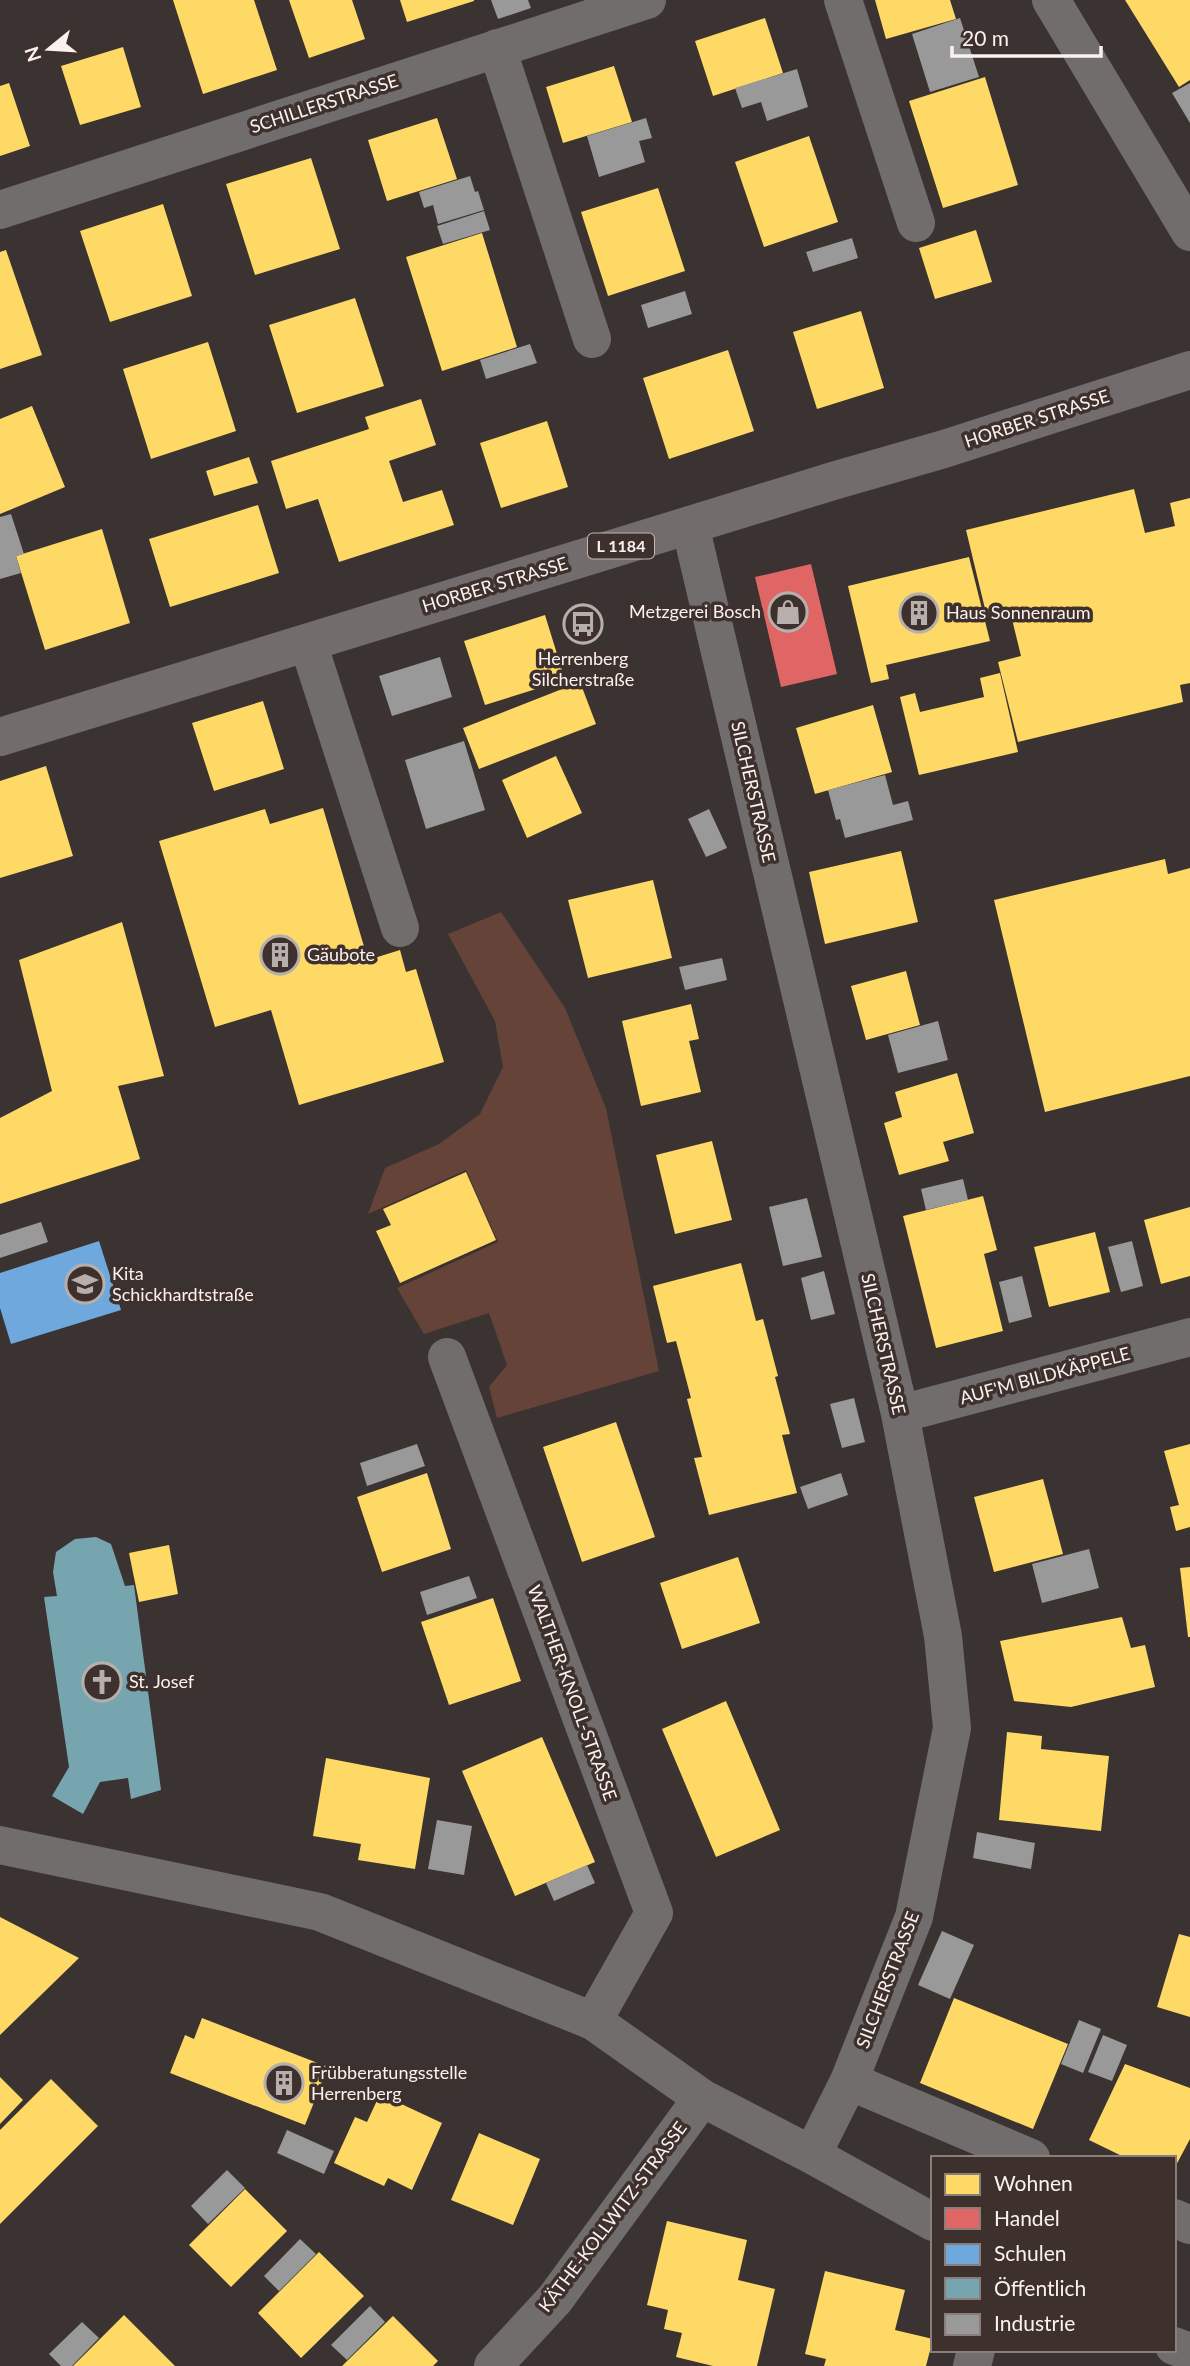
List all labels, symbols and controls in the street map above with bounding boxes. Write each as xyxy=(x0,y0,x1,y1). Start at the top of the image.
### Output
north arrow xyxy=(14,14,84,84)
scale bar xyxy=(952,14,1101,58)
text: 20 m xyxy=(962,25,1009,50)
text: N xyxy=(19,44,46,65)
street label: SCHILLERSTRASSE xyxy=(247,69,401,137)
street label: HORBER STRASSE xyxy=(961,384,1112,452)
road number: L 1184 xyxy=(588,534,654,558)
street label: HORBER STRASSE xyxy=(419,551,570,617)
shop icon: Metzgerei Bosch xyxy=(767,591,809,633)
building icon: Haus Sonnenraum xyxy=(898,592,940,634)
place label: Metzgerei Bosch xyxy=(629,600,761,622)
place label: Haus Sonnenraum xyxy=(946,601,1091,623)
bus stop icon: Herrenberg Silcherstraße xyxy=(562,603,604,645)
place label: Herrenberg Silcherstraße xyxy=(532,647,634,690)
street label: SILCHERSTRASSE xyxy=(727,719,781,865)
building icon: Gäubote xyxy=(259,934,301,976)
place label: Gäubote xyxy=(307,943,375,965)
place label: Kita Schickhardtstraße xyxy=(112,1262,254,1305)
school or university icon: Kita Schickhardtstraße xyxy=(64,1263,106,1305)
street label: SILCHERSTRASSE xyxy=(857,1271,911,1417)
street label: AUF'M BILDKÄPPELE xyxy=(957,1342,1132,1408)
street label: WALTHER-KNOLL-STRASSE xyxy=(524,1582,622,1804)
church icon: St. Josef xyxy=(81,1661,123,1703)
place label: St. Josef xyxy=(129,1670,195,1692)
street label: SILCHERSTRASSE xyxy=(851,1908,923,2051)
place label: Frübberatungsstelle Herrenberg xyxy=(311,2061,467,2104)
building icon: Frübberatungsstelle Herrenberg xyxy=(263,2062,305,2104)
street label: KÄTHE-KOLLWITZ-STRASSE xyxy=(533,2117,691,2316)
legend xyxy=(931,2156,1176,2352)
text: Wohnen xyxy=(994,2170,1073,2195)
text: Handel xyxy=(994,2205,1060,2230)
text: Schulen xyxy=(994,2240,1067,2265)
text: Öffentlich xyxy=(994,2275,1086,2300)
text: Industrie xyxy=(994,2310,1075,2335)

